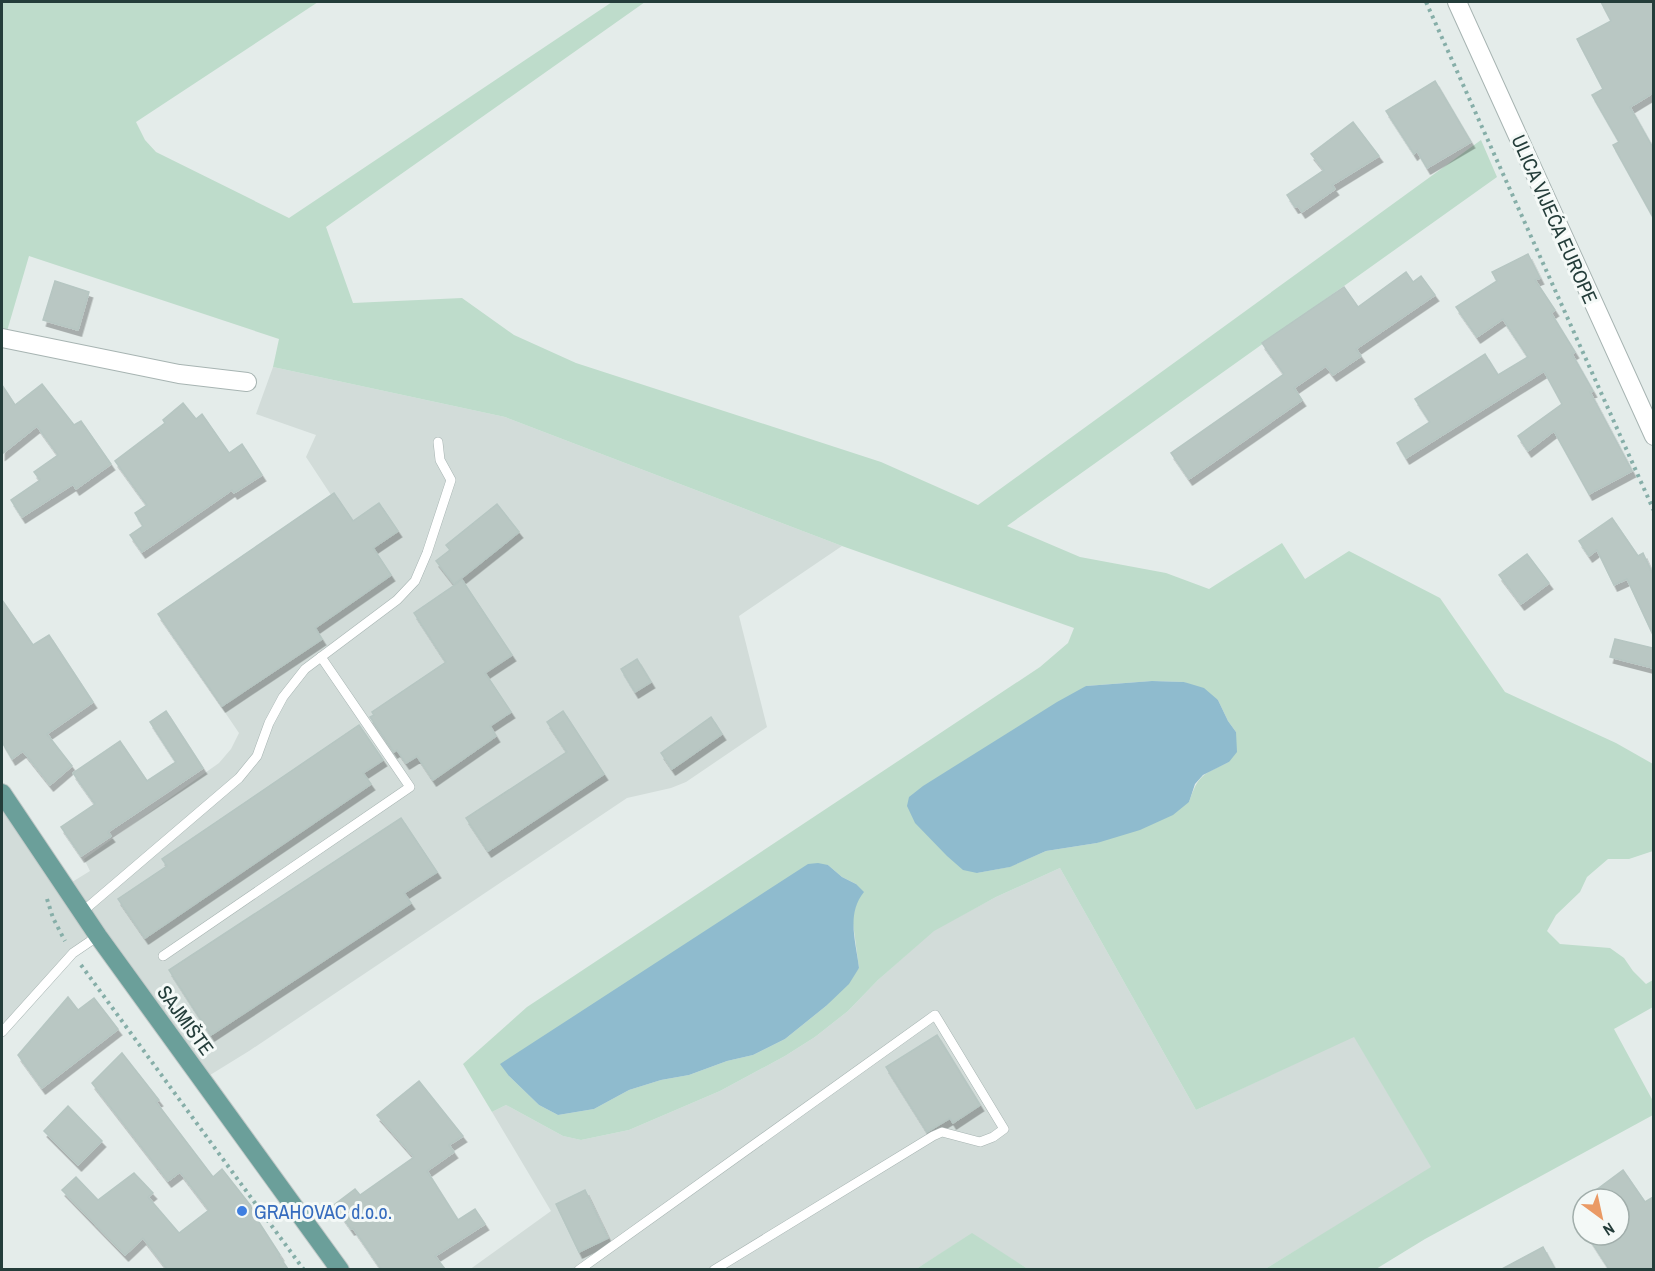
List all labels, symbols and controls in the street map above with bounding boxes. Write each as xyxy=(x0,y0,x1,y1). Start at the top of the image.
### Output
street label: ULICA VIJEĆA EUROPE xyxy=(1506,130,1604,308)
street label: SAJMIŠTE xyxy=(152,980,220,1060)
north arrow xyxy=(1571,1187,1631,1247)
place label: GRAHOVAC d.o.o. xyxy=(254,1198,392,1225)
marker: GRAHOVAC d.o.o. xyxy=(235,1204,249,1218)
text: N xyxy=(1599,1218,1619,1241)

